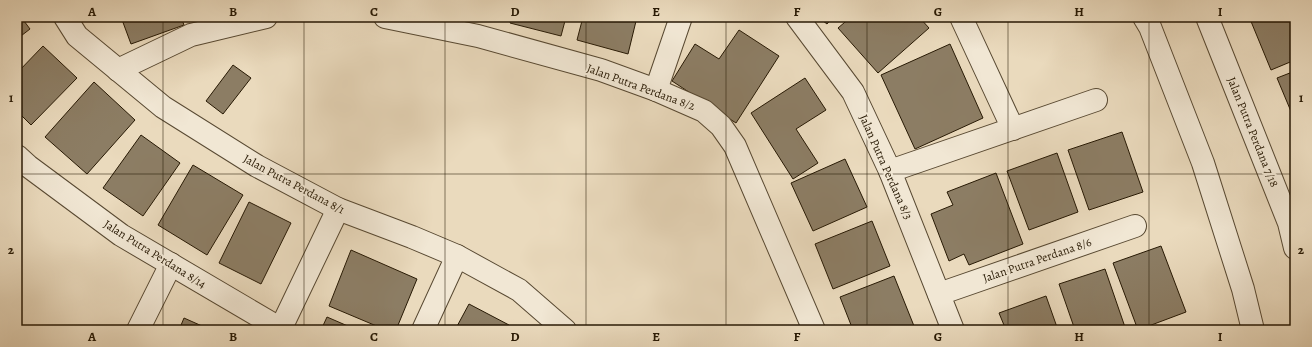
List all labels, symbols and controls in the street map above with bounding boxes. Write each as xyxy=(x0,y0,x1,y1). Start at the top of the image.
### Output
text: A xyxy=(87,3,97,20)
text: B xyxy=(229,3,237,20)
text: C xyxy=(370,3,378,20)
text: D xyxy=(510,3,520,20)
text: E xyxy=(652,3,660,20)
text: F xyxy=(794,3,801,20)
text: G xyxy=(934,3,942,20)
text: H xyxy=(1074,3,1084,20)
text: I xyxy=(1218,3,1223,20)
street label: Jalan Putra Perdana 8/2 xyxy=(585,60,698,114)
street label: Jalan Putra Perdana 7/18 xyxy=(1224,75,1283,190)
text: 1 xyxy=(9,89,14,106)
text: 1 xyxy=(1299,89,1304,106)
street label: Jalan Putra Perdana 8/3 xyxy=(856,112,916,222)
street label: Jalan Putra Perdana 8/1 xyxy=(241,151,347,217)
street label: Jalan Putra Perdana 8/14 xyxy=(101,216,210,292)
street label: Jalan Putra Perdana 8/6 xyxy=(981,234,1094,286)
text: 2 xyxy=(8,241,15,258)
text: 2 xyxy=(1298,241,1305,258)
text: A xyxy=(87,328,97,345)
text: B xyxy=(229,328,237,345)
text: C xyxy=(370,328,378,345)
text: D xyxy=(510,328,520,345)
text: E xyxy=(652,328,660,345)
text: F xyxy=(794,328,801,345)
text: G xyxy=(934,328,942,345)
text: H xyxy=(1074,328,1084,345)
text: I xyxy=(1218,328,1223,345)

